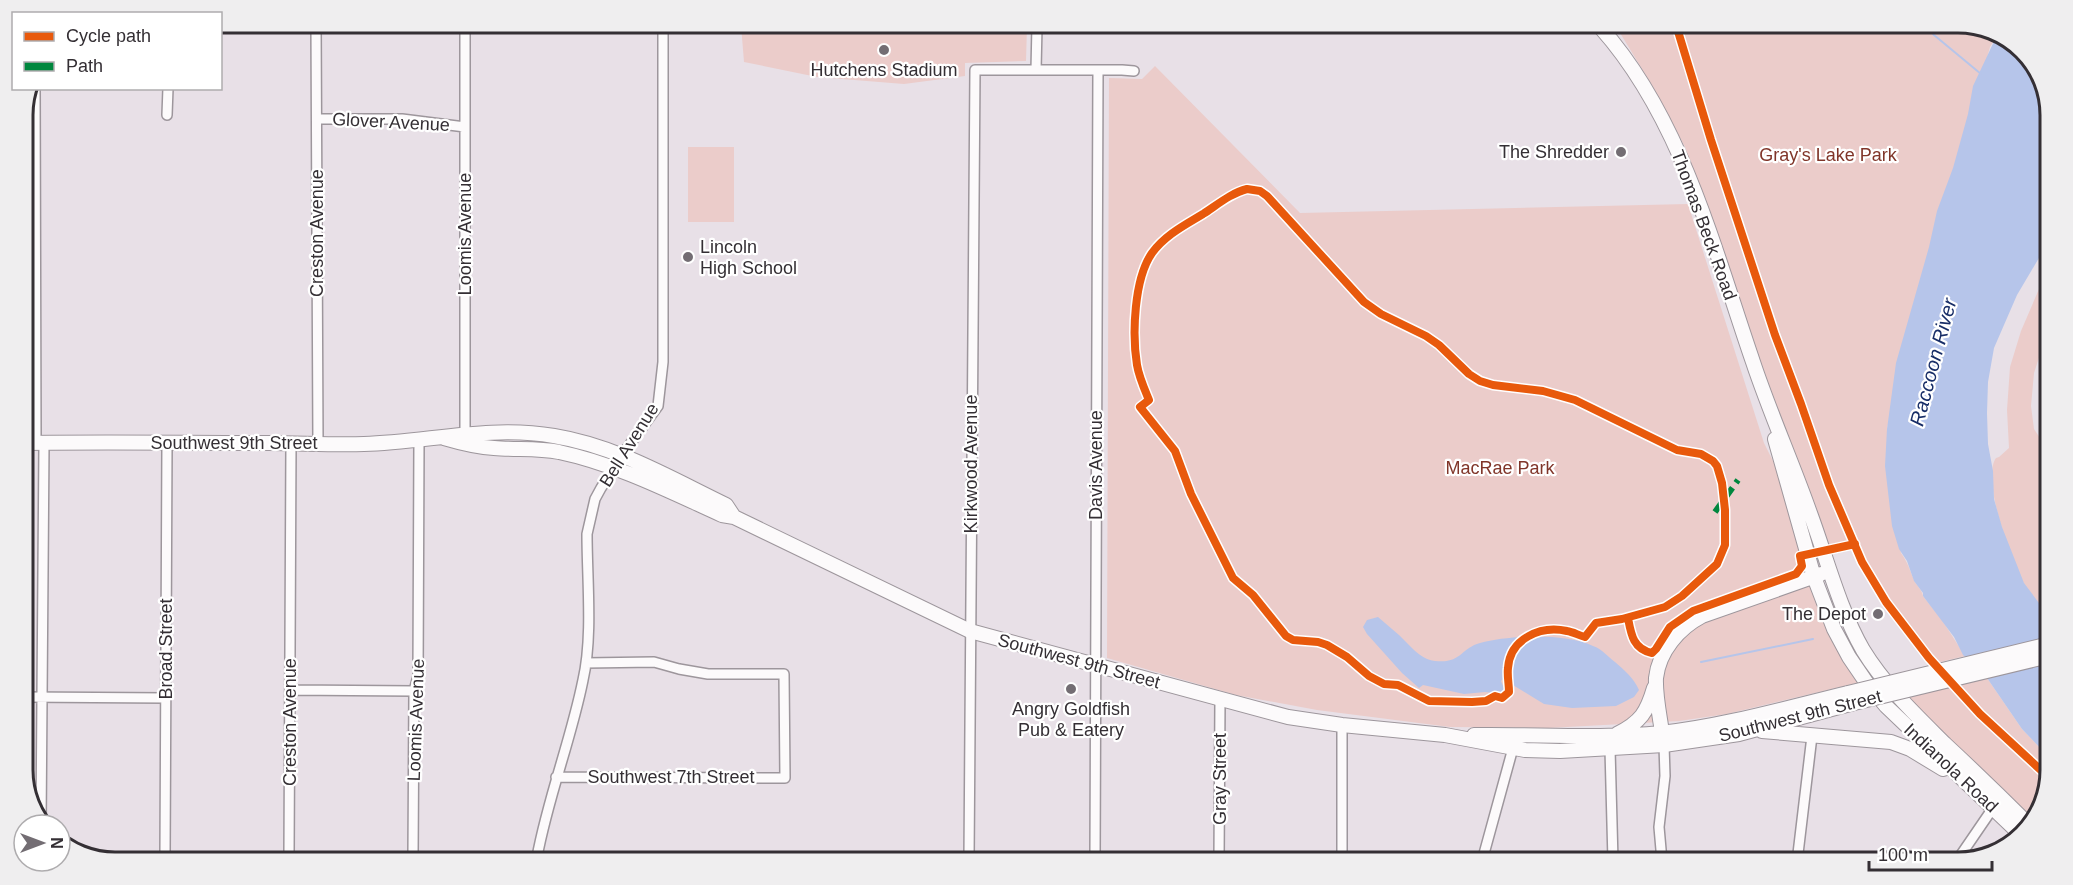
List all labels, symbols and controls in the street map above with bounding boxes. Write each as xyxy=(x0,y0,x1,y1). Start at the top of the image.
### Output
legend xyxy=(12,12,222,90)
text: Cycle path xyxy=(66,26,151,46)
marker: Hutchens Stadium xyxy=(877,43,891,57)
text: Path xyxy=(66,56,103,76)
place label: Hutchens Stadium xyxy=(810,60,958,80)
street label: Glover Avenue xyxy=(332,109,450,135)
place label: The Shredder xyxy=(1499,142,1609,162)
marker: The Shredder xyxy=(1614,145,1628,159)
park label: Gray's Lake Park xyxy=(1759,145,1898,165)
street label: Thomas Beck Road xyxy=(1668,147,1740,303)
street label: Creston Avenue xyxy=(307,169,327,297)
street label: Loomis Avenue xyxy=(455,173,475,295)
place label: Lincoln High School xyxy=(700,237,797,278)
marker: Lincoln High School xyxy=(681,250,695,264)
water label: Raccoon River xyxy=(1905,295,1961,428)
street label: Kirkwood Avenue xyxy=(961,395,981,533)
street label: Bell Avenue xyxy=(595,400,663,490)
street label: Davis Avenue xyxy=(1086,410,1106,520)
street label: Southwest 9th Street xyxy=(150,433,318,453)
park label: MacRae Park xyxy=(1445,458,1556,478)
street label: Broad Street xyxy=(156,598,176,700)
place label: The Depot xyxy=(1782,604,1866,624)
marker: The Depot xyxy=(1871,607,1885,621)
street label: Southwest 9th Street xyxy=(996,630,1162,692)
street label: Creston Avenue xyxy=(280,658,300,786)
street label: Loomis Avenue xyxy=(404,658,428,782)
marker: Angry Goldfish Pub & Eatery xyxy=(1064,682,1078,696)
street label: Southwest 9th Street xyxy=(1717,686,1883,746)
place label: Angry Goldfish Pub & Eatery xyxy=(1012,699,1130,740)
street label: Indianola Road xyxy=(1900,719,2002,817)
street label: Gray Street xyxy=(1210,733,1230,825)
street label: Southwest 7th Street xyxy=(587,767,755,787)
north arrow xyxy=(12,813,72,873)
scale bar xyxy=(1869,834,1992,872)
text: N xyxy=(48,837,65,849)
text: 100 m xyxy=(1878,845,1928,865)

